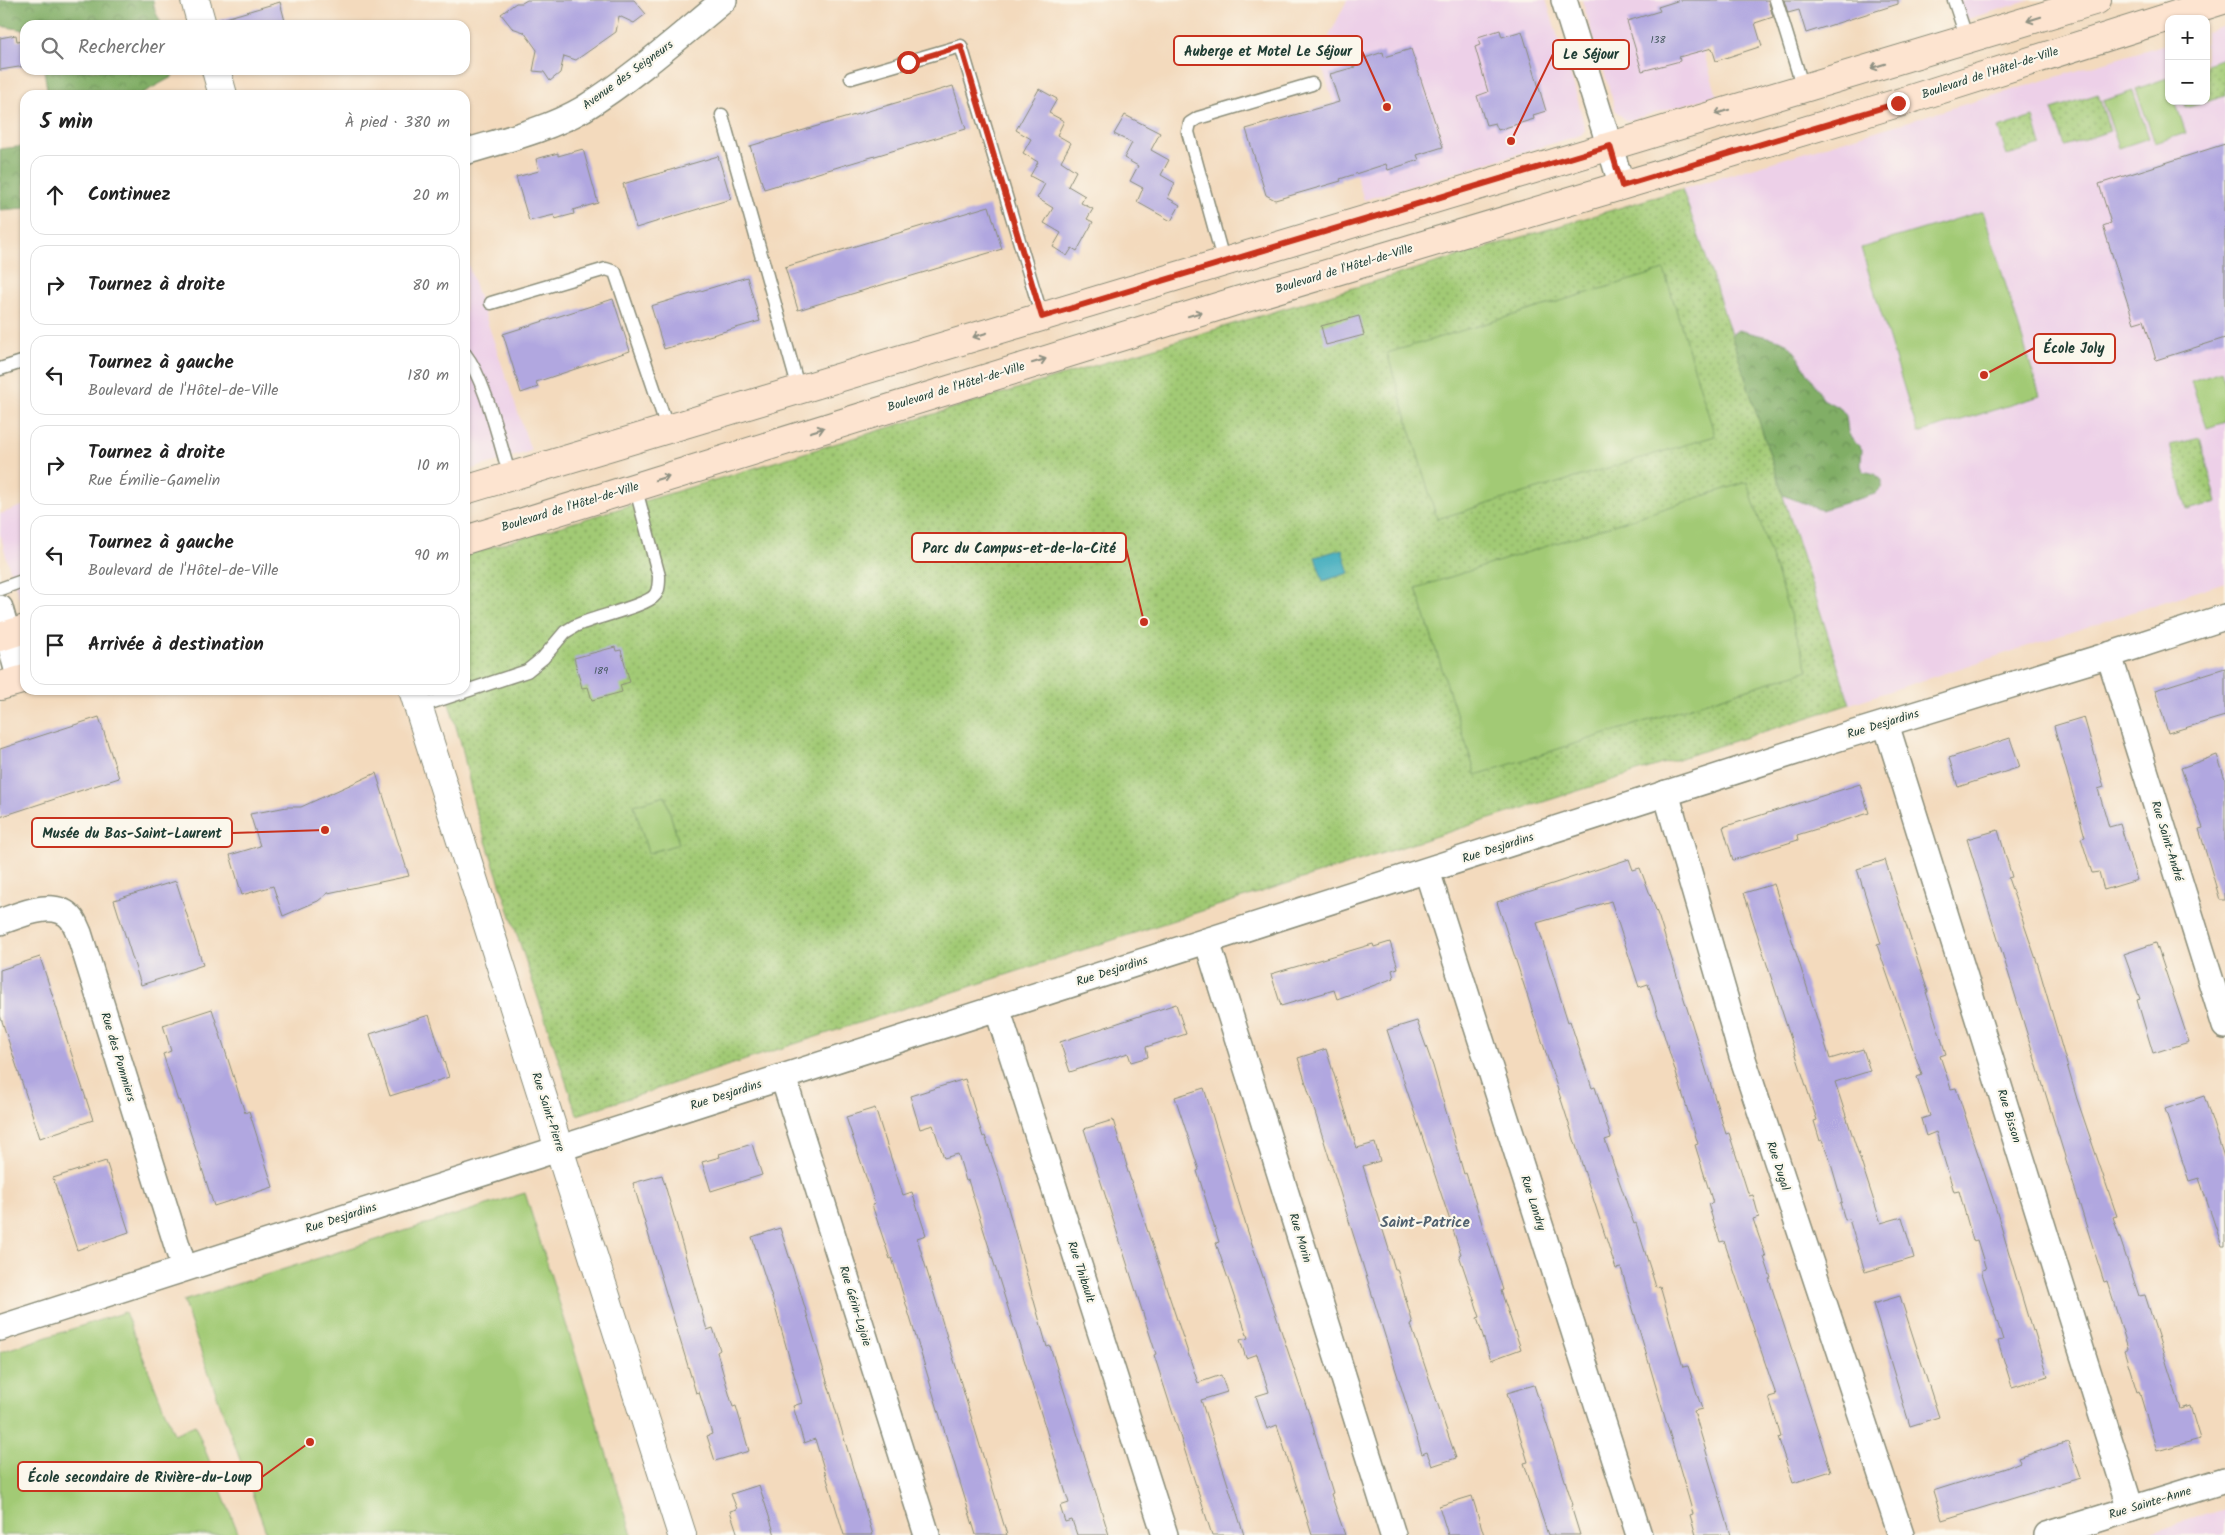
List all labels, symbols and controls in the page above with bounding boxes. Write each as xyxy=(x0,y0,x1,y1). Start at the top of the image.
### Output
one-way arrow xyxy=(2026,14,2042,24)
map controls xyxy=(2165,15,2210,105)
button: + xyxy=(2165,15,2210,60)
search box xyxy=(20,20,470,75)
house number: 138 xyxy=(1651,32,1666,48)
text: Rechercher xyxy=(78,33,165,63)
icon: search xyxy=(38,34,66,62)
street label: Avenue des Seigneurs xyxy=(579,35,677,115)
callout: Auberge et Motel Le Séjour xyxy=(1174,36,1362,65)
callout: Le Séjour xyxy=(1553,40,1629,69)
text: Auberge et Motel Le Séjour xyxy=(1184,41,1353,63)
street label: Boulevard de l'Hôtel-de-Ville xyxy=(1919,42,2061,104)
text: Le Séjour xyxy=(1563,44,1620,66)
route start xyxy=(897,51,920,74)
button: − xyxy=(2165,60,2210,105)
one-way arrow xyxy=(1870,61,1886,71)
route end xyxy=(1887,92,1910,115)
text: 5 min xyxy=(40,106,93,139)
one-way arrow xyxy=(1715,108,1731,118)
text: À pied · 380 m xyxy=(345,110,450,135)
text: Continuez xyxy=(88,180,171,210)
icon: ahead xyxy=(41,181,69,209)
text: 20 m xyxy=(413,183,449,208)
street label: Boulevard de l'Hôtel-de-Ville xyxy=(1273,239,1416,299)
text: Tournez à droite xyxy=(88,270,225,300)
icon: right xyxy=(41,271,69,299)
text: 80 m xyxy=(412,273,449,298)
one-way arrow xyxy=(1186,308,1202,318)
one-way arrow xyxy=(973,331,989,341)
callout: École Joly xyxy=(2034,334,2115,363)
text: École Joly xyxy=(2043,338,2105,360)
text: Tournez à gauche xyxy=(88,348,234,378)
one-way arrow xyxy=(1031,356,1047,366)
street label: Boulevard de l'Hôtel-de-Ville xyxy=(885,357,1028,417)
icon: left xyxy=(41,361,69,389)
text: 180 m xyxy=(407,363,449,388)
text: Boulevard de l'Hôtel-de-Ville xyxy=(88,378,279,403)
one-way arrow xyxy=(809,425,824,434)
text: Tournez à droite xyxy=(88,438,225,468)
icon: right xyxy=(41,451,69,479)
text: 10 m xyxy=(417,453,449,478)
text: Rue Émilie-Gamelin xyxy=(88,468,220,493)
one-way arrow xyxy=(653,472,669,482)
street label: Boulevard de l'Hôtel-de-Ville xyxy=(499,477,642,537)
text: Tournez à gauche xyxy=(88,528,234,558)
callout: Parc du Campus-et-de-la-Cité xyxy=(912,533,1126,562)
text: Parc du Campus-et-de-la-Cité xyxy=(922,538,1116,560)
icon: left xyxy=(41,541,69,569)
text: 90 m xyxy=(414,543,449,568)
text: Boulevard de l'Hôtel-de-Ville xyxy=(88,558,279,583)
text: Arrivée à destination xyxy=(88,630,264,660)
icon: arrive xyxy=(41,631,69,659)
house number: 189 xyxy=(594,663,608,679)
street label: Rue Desjardins xyxy=(1845,704,1921,744)
street label: Rue Saint-André xyxy=(2146,798,2188,884)
callout: Musée du Bas-Saint-Laurent xyxy=(32,818,232,847)
text: Musée du Bas-Saint-Laurent xyxy=(42,823,223,845)
street label: Rue Desjardins xyxy=(1460,827,1536,869)
street label: Rue Desjardins xyxy=(1074,950,1150,992)
street label: Rue des Pommiers xyxy=(95,1010,141,1104)
street label: Rue Saint-Pierre xyxy=(526,1070,570,1155)
street label: Rue Desjardins xyxy=(688,1074,764,1116)
street label: Rue Bisson xyxy=(1992,1087,2026,1145)
street label: Rue Dugal xyxy=(1761,1139,1795,1193)
street label: Rue Landry xyxy=(1515,1173,1551,1233)
street label: Rue Desjardins xyxy=(303,1197,379,1239)
street label: Rue Morin xyxy=(1283,1211,1317,1265)
district label: Saint-Patrice xyxy=(1380,1211,1470,1235)
street label: Rue Thibault xyxy=(1062,1239,1100,1306)
street label: Rue Gérin-Lajoie xyxy=(834,1263,876,1349)
callout: École secondaire de Rivière-du-Loup xyxy=(18,1462,262,1491)
text: École secondaire de Rivière-du-Loup xyxy=(28,1467,252,1489)
street label: Rue Sainte-Anne xyxy=(2106,1481,2194,1525)

